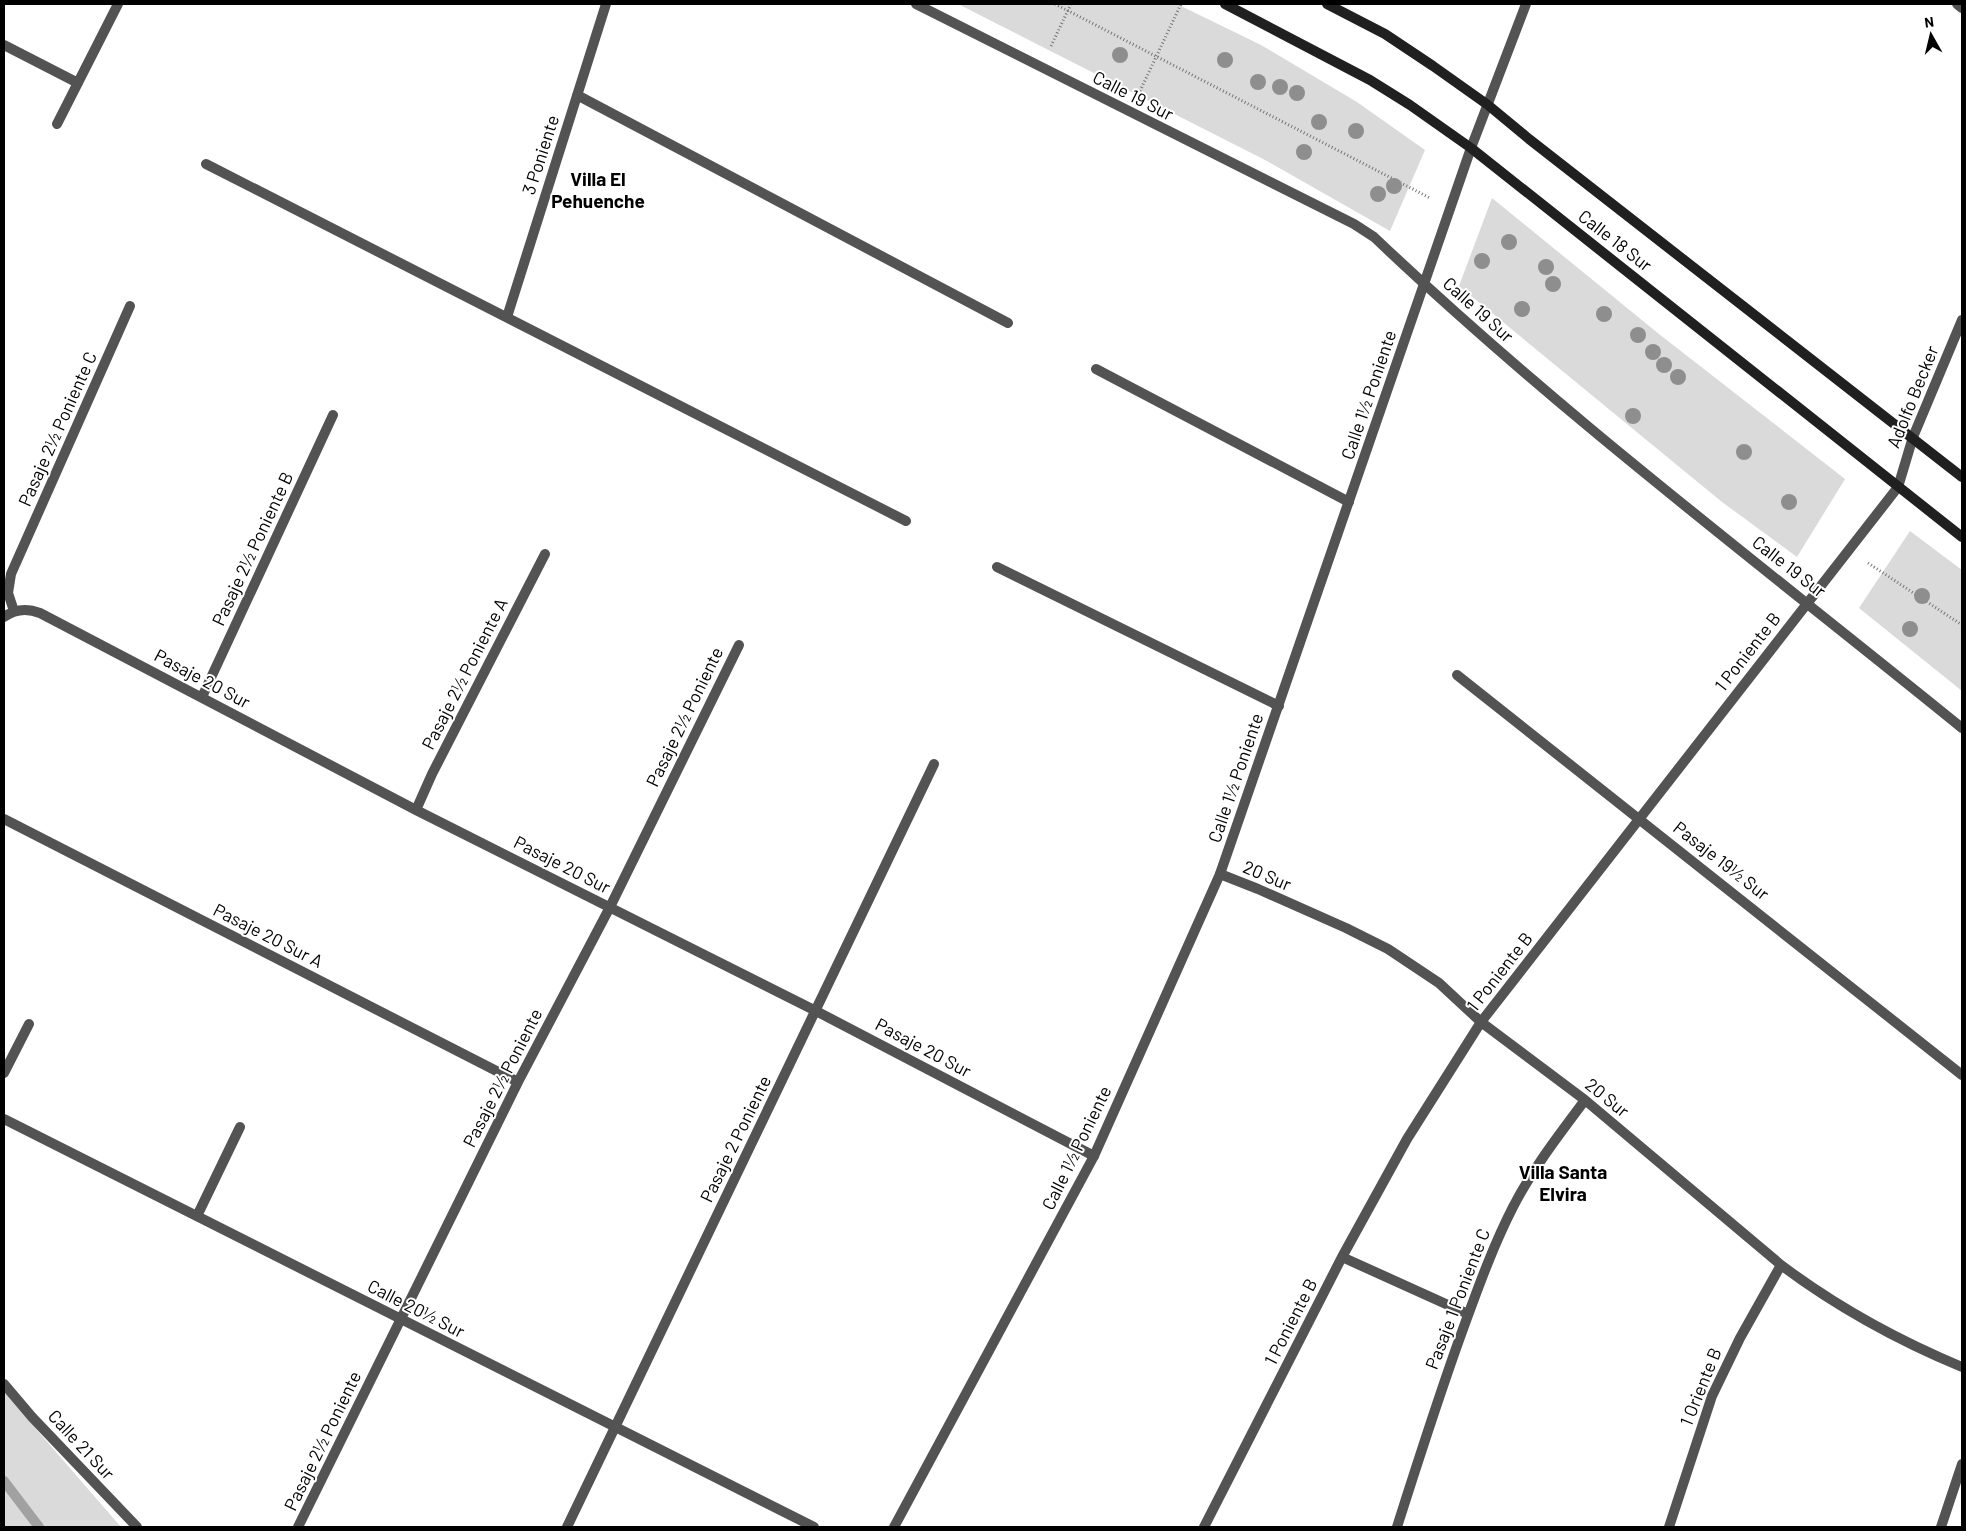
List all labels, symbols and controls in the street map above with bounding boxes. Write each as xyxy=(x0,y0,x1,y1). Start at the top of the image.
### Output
north arrow xyxy=(1906,10,1956,60)
text: N xyxy=(1923,13,1935,31)
street label: Calle 19 Sur xyxy=(1089,65,1178,125)
street label: 3 Poniente xyxy=(517,112,563,197)
district label: Villa El Pehuenche xyxy=(551,167,645,212)
street label: Calle 18 Sur xyxy=(1574,205,1657,276)
street label: Calle 19 Sur xyxy=(1439,272,1519,347)
street label: Calle 1½ Poniente xyxy=(1336,327,1400,462)
street label: Adolfo Becker xyxy=(1882,342,1943,451)
street label: Pasaje 2½ Poniente C xyxy=(13,348,101,509)
street label: Pasaje 2½ Poniente B xyxy=(207,468,297,629)
street label: Calle 19 Sur xyxy=(1748,531,1831,602)
street label: Pasaje 2½ Poniente A xyxy=(416,594,512,753)
street label: 1 Poniente B xyxy=(1709,607,1785,695)
street label: Pasaje 2½ Poniente xyxy=(641,643,727,790)
street label: Pasaje 20 Sur xyxy=(151,644,255,713)
street label: Calle 1½ Poniente xyxy=(1203,710,1267,845)
street label: Pasaje 19½ Sur xyxy=(1669,816,1774,905)
street label: Pasaje 20 Sur xyxy=(511,830,615,898)
street label: 20 Sur xyxy=(1240,855,1295,895)
street label: Pasaje 20 Sur A xyxy=(210,898,327,972)
street label: 1 Poniente B xyxy=(1461,927,1537,1015)
street label: Pasaje 2½ Poniente xyxy=(458,1005,547,1150)
street label: Pasaje 20 Sur xyxy=(872,1013,976,1082)
street label: Pasaje 2 Poniente xyxy=(695,1072,775,1205)
street label: 20 Sur xyxy=(1581,1073,1634,1122)
street label: Calle 1½ Poniente xyxy=(1037,1082,1116,1213)
district label: Villa Santa Elvira xyxy=(1519,1160,1607,1205)
street label: Pasaje 1 Poniente C xyxy=(1420,1225,1494,1372)
street label: Calle 20½ Sur xyxy=(364,1274,469,1342)
street label: 1 Poniente B xyxy=(1259,1274,1321,1369)
street label: 1 Oriente B xyxy=(1674,1344,1726,1429)
street label: Pasaje 2½ Poniente xyxy=(279,1367,365,1514)
street label: Calle 21 Sur xyxy=(44,1405,120,1484)

